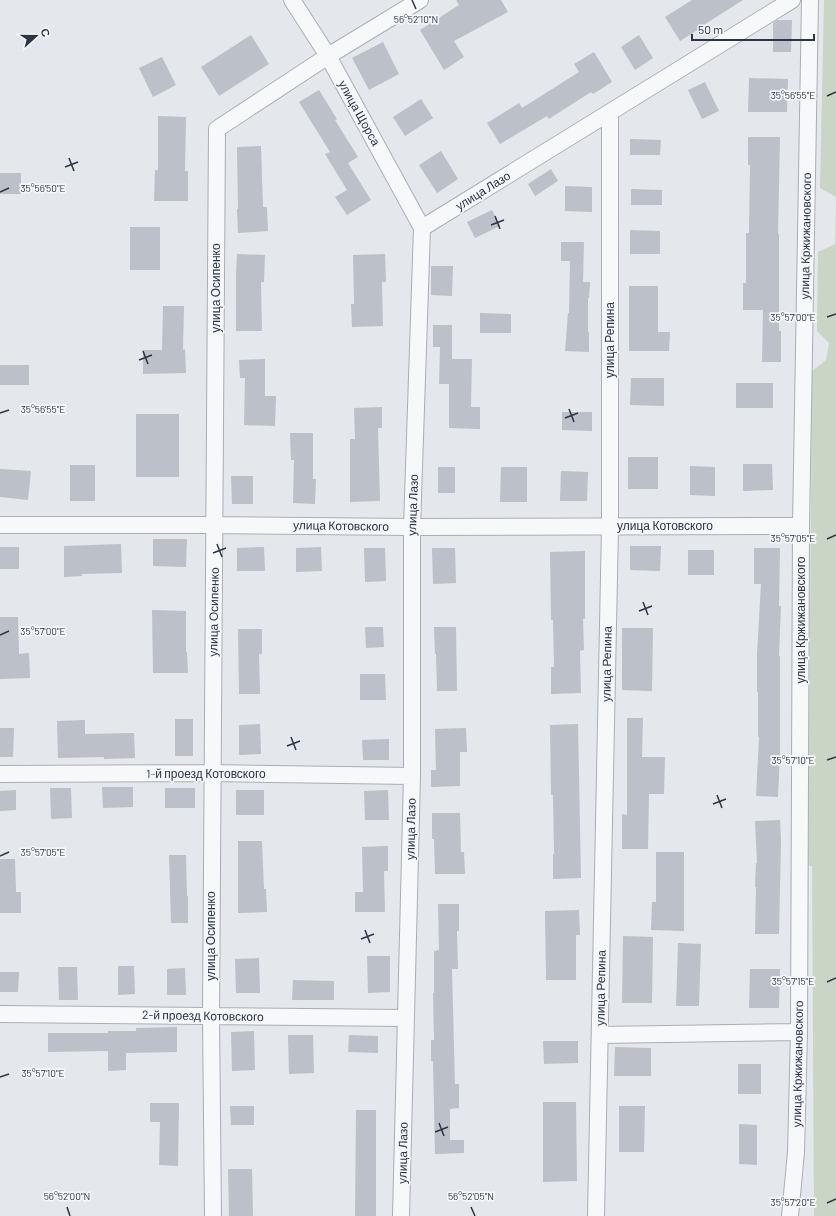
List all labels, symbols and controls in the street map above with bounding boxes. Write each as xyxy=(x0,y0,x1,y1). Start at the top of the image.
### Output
text: 56°52'10"N xyxy=(394,13,438,25)
north arrow xyxy=(16,16,56,56)
scale bar xyxy=(692,16,814,42)
text: 50 m xyxy=(698,22,723,36)
text: С xyxy=(38,26,53,38)
street label: улица Щорса xyxy=(335,77,384,148)
text: 35°56'55"E xyxy=(771,89,815,101)
street label: улица Лазо xyxy=(453,168,513,213)
street label: улица Кржижановского xyxy=(797,172,814,300)
text: 35°56'50"E xyxy=(20,182,66,194)
street label: улица Осипенко xyxy=(208,243,223,333)
street label: улица Репина xyxy=(602,302,617,378)
text: 35°57'00"E xyxy=(770,311,816,323)
text: 35°56'55"E xyxy=(21,403,65,415)
street label: улица Лазо xyxy=(404,473,421,536)
street label: улица Котовского xyxy=(293,517,389,534)
street label: улица Котовского xyxy=(617,518,713,533)
text: 35°57'05"E xyxy=(771,532,815,544)
street label: улица Кржижановского xyxy=(793,556,808,683)
street label: улица Осипенко xyxy=(205,567,222,657)
text: 35°57'00"E xyxy=(20,625,66,637)
street label: улица Репина xyxy=(598,626,615,702)
text: 35°57'10"E xyxy=(771,754,815,766)
street label: 1-й проезд Котовского xyxy=(146,766,266,781)
street label: улица Лазо xyxy=(402,798,419,860)
text: 35°57'05"E xyxy=(21,846,65,858)
street label: улица Осипенко xyxy=(203,891,218,981)
street label: улица Репина xyxy=(592,950,609,1026)
text: 35°57'15"E xyxy=(772,975,814,987)
street label: улица Кржижановского xyxy=(789,1000,806,1128)
street label: 2-й проезд Котовского xyxy=(142,1007,264,1024)
text: 35°57'10"E xyxy=(21,1067,65,1079)
street label: улица Лазо xyxy=(394,1122,411,1184)
text: 56°52'00"N xyxy=(44,1190,90,1202)
text: 56°52'05"N xyxy=(448,1190,494,1202)
text: 35°57'20"E xyxy=(771,1196,815,1208)

